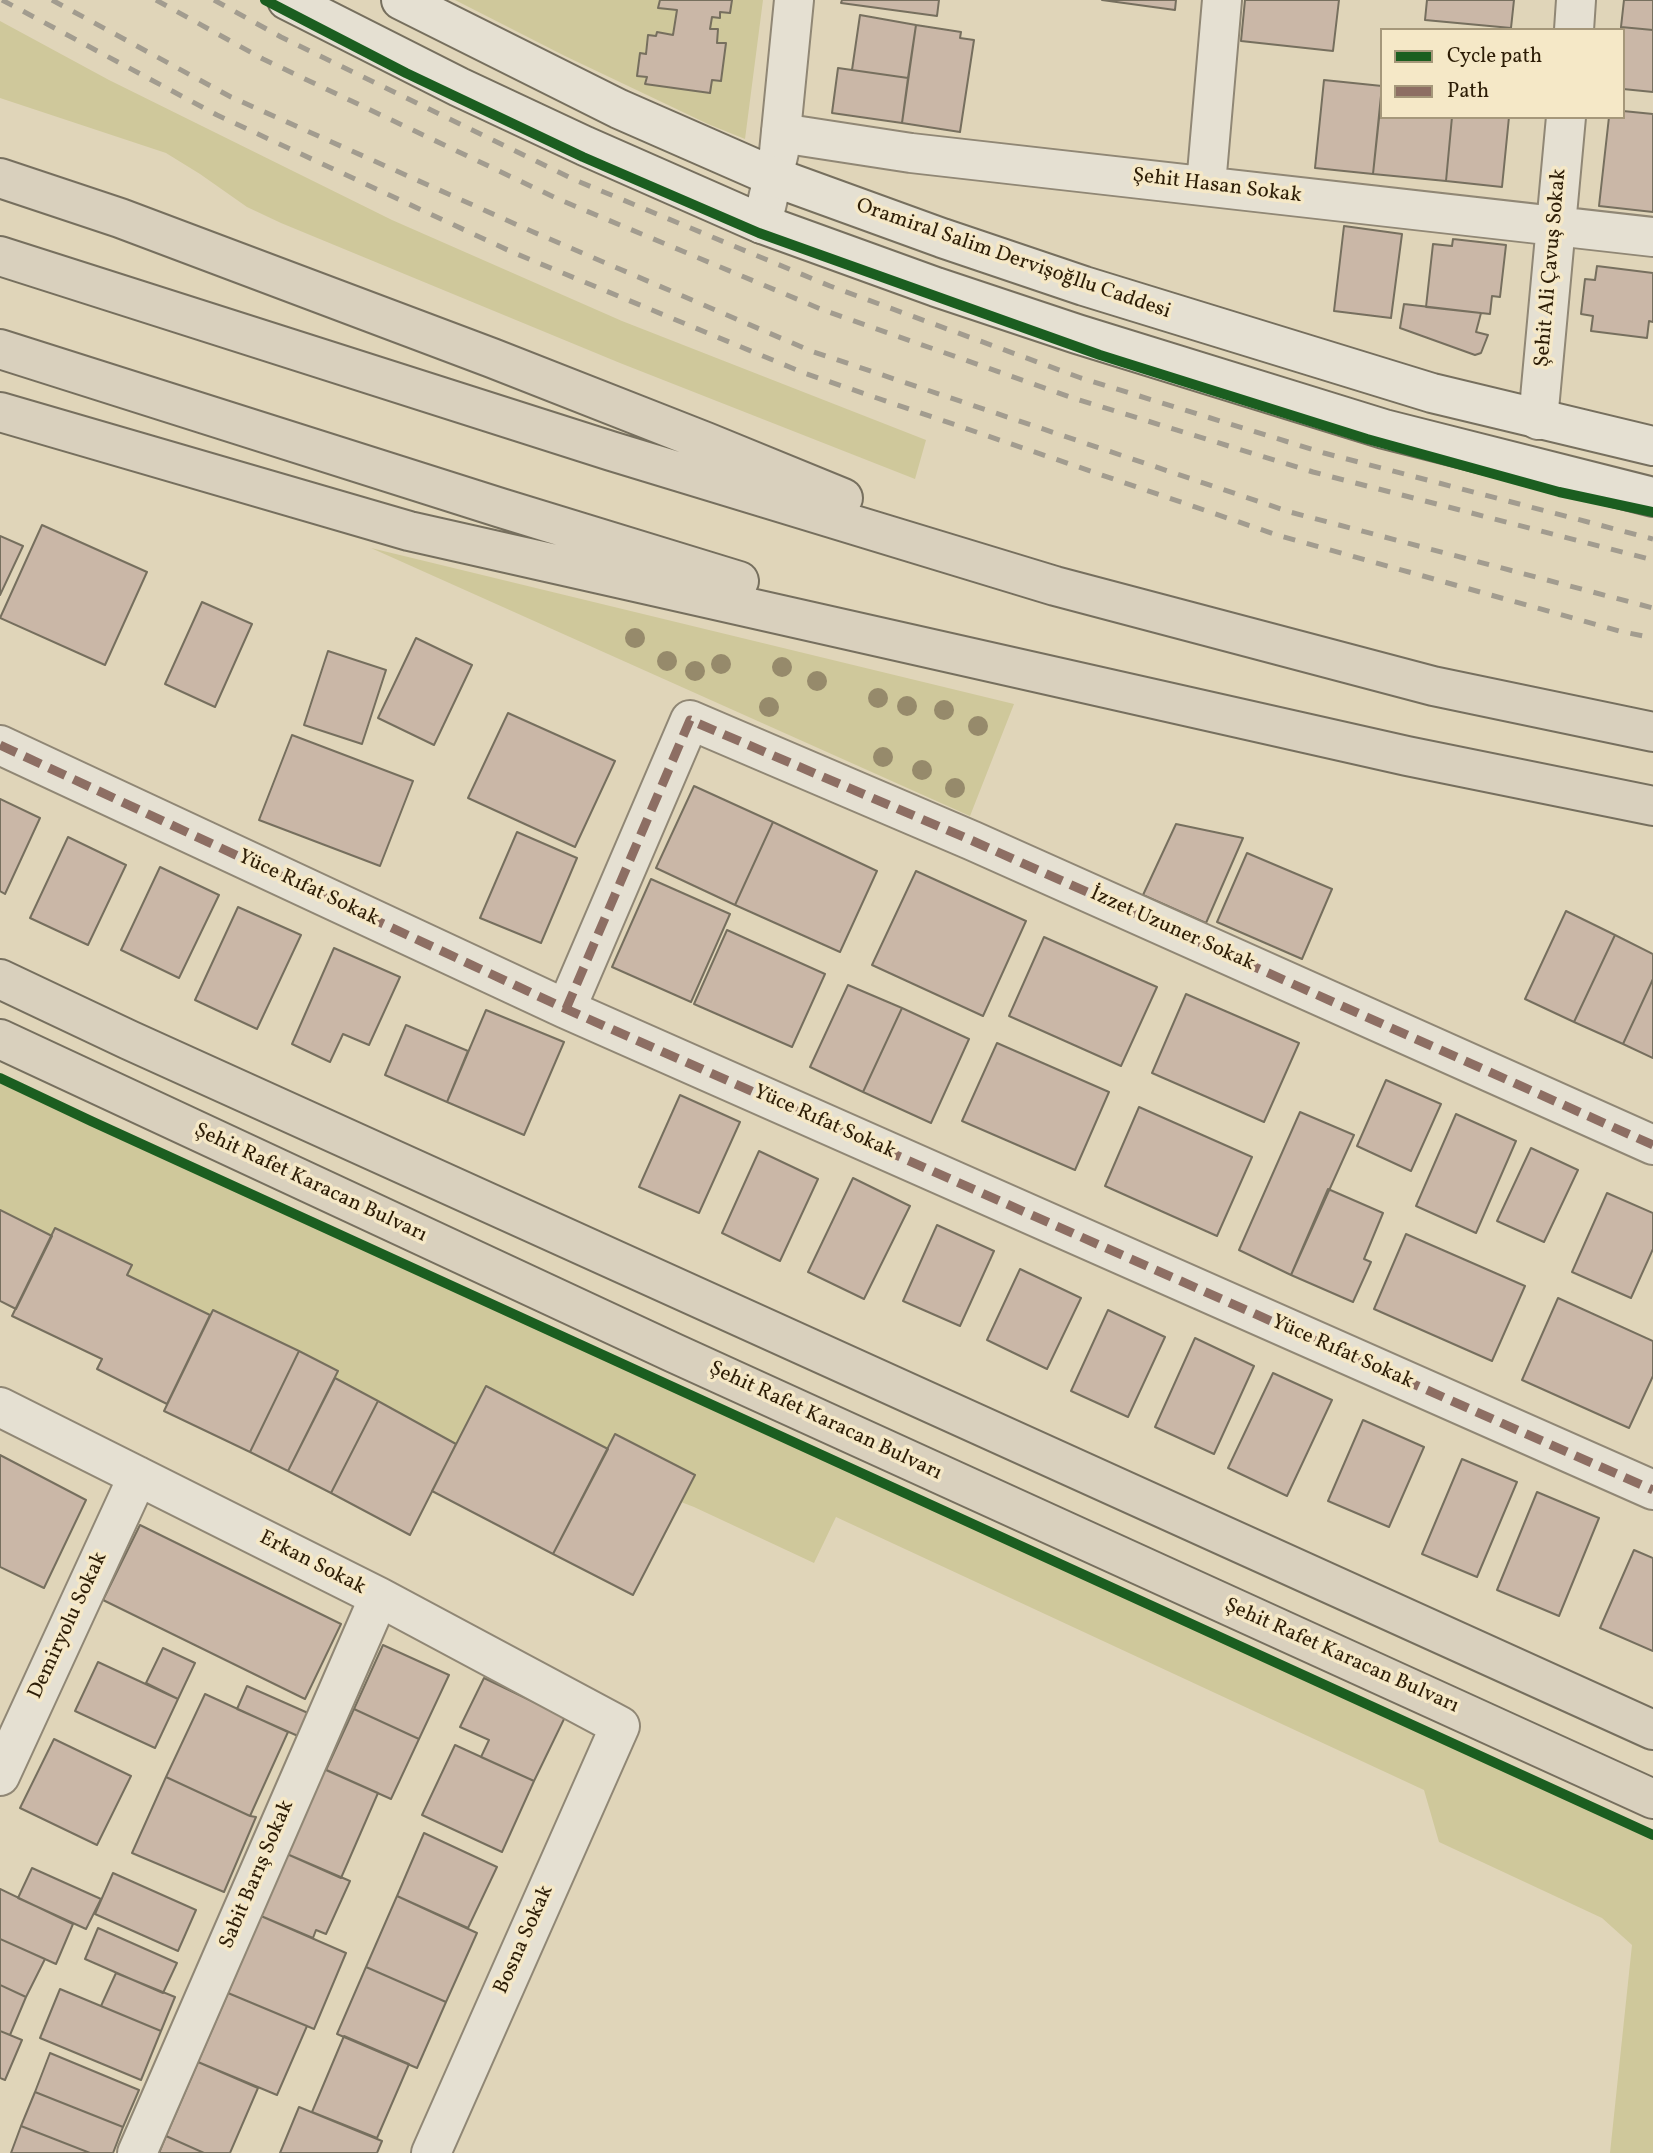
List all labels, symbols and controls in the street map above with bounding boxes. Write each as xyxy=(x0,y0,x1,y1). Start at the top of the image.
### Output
legend xyxy=(1380,28,1625,119)
text: Cycle path xyxy=(1447,42,1542,71)
text: Path xyxy=(1447,77,1489,106)
street label: Şehit Hasan Sokak xyxy=(1131,164,1303,210)
street label: Şehit Ali Çavuş Sokak xyxy=(1531,168,1573,368)
street label: Oramiral Salim Dervişoğllu Caddesi xyxy=(853,194,1173,326)
street label: Yüce Rıfat Sokak xyxy=(233,845,383,933)
street label: İzzet Uzuner Sokak xyxy=(1086,882,1258,978)
street label: Yüce Rıfat Sokak xyxy=(749,1080,899,1166)
street label: Şehit Rafet Karacan Bulvarı xyxy=(190,1119,430,1249)
street label: Yüce Rıfat Sokak xyxy=(1267,1310,1417,1396)
street label: Şehit Rafet Karacan Bulvarı xyxy=(705,1357,945,1487)
street label: Erkan Sokak xyxy=(255,1526,369,1602)
street label: Demiryolu Sokak xyxy=(24,1548,114,1704)
street label: Şehit Rafet Karacan Bulvarı xyxy=(1220,1594,1462,1720)
street label: Sabit Barış Sokak xyxy=(215,1797,301,1953)
street label: Bosna Sokak xyxy=(490,1882,560,1998)

